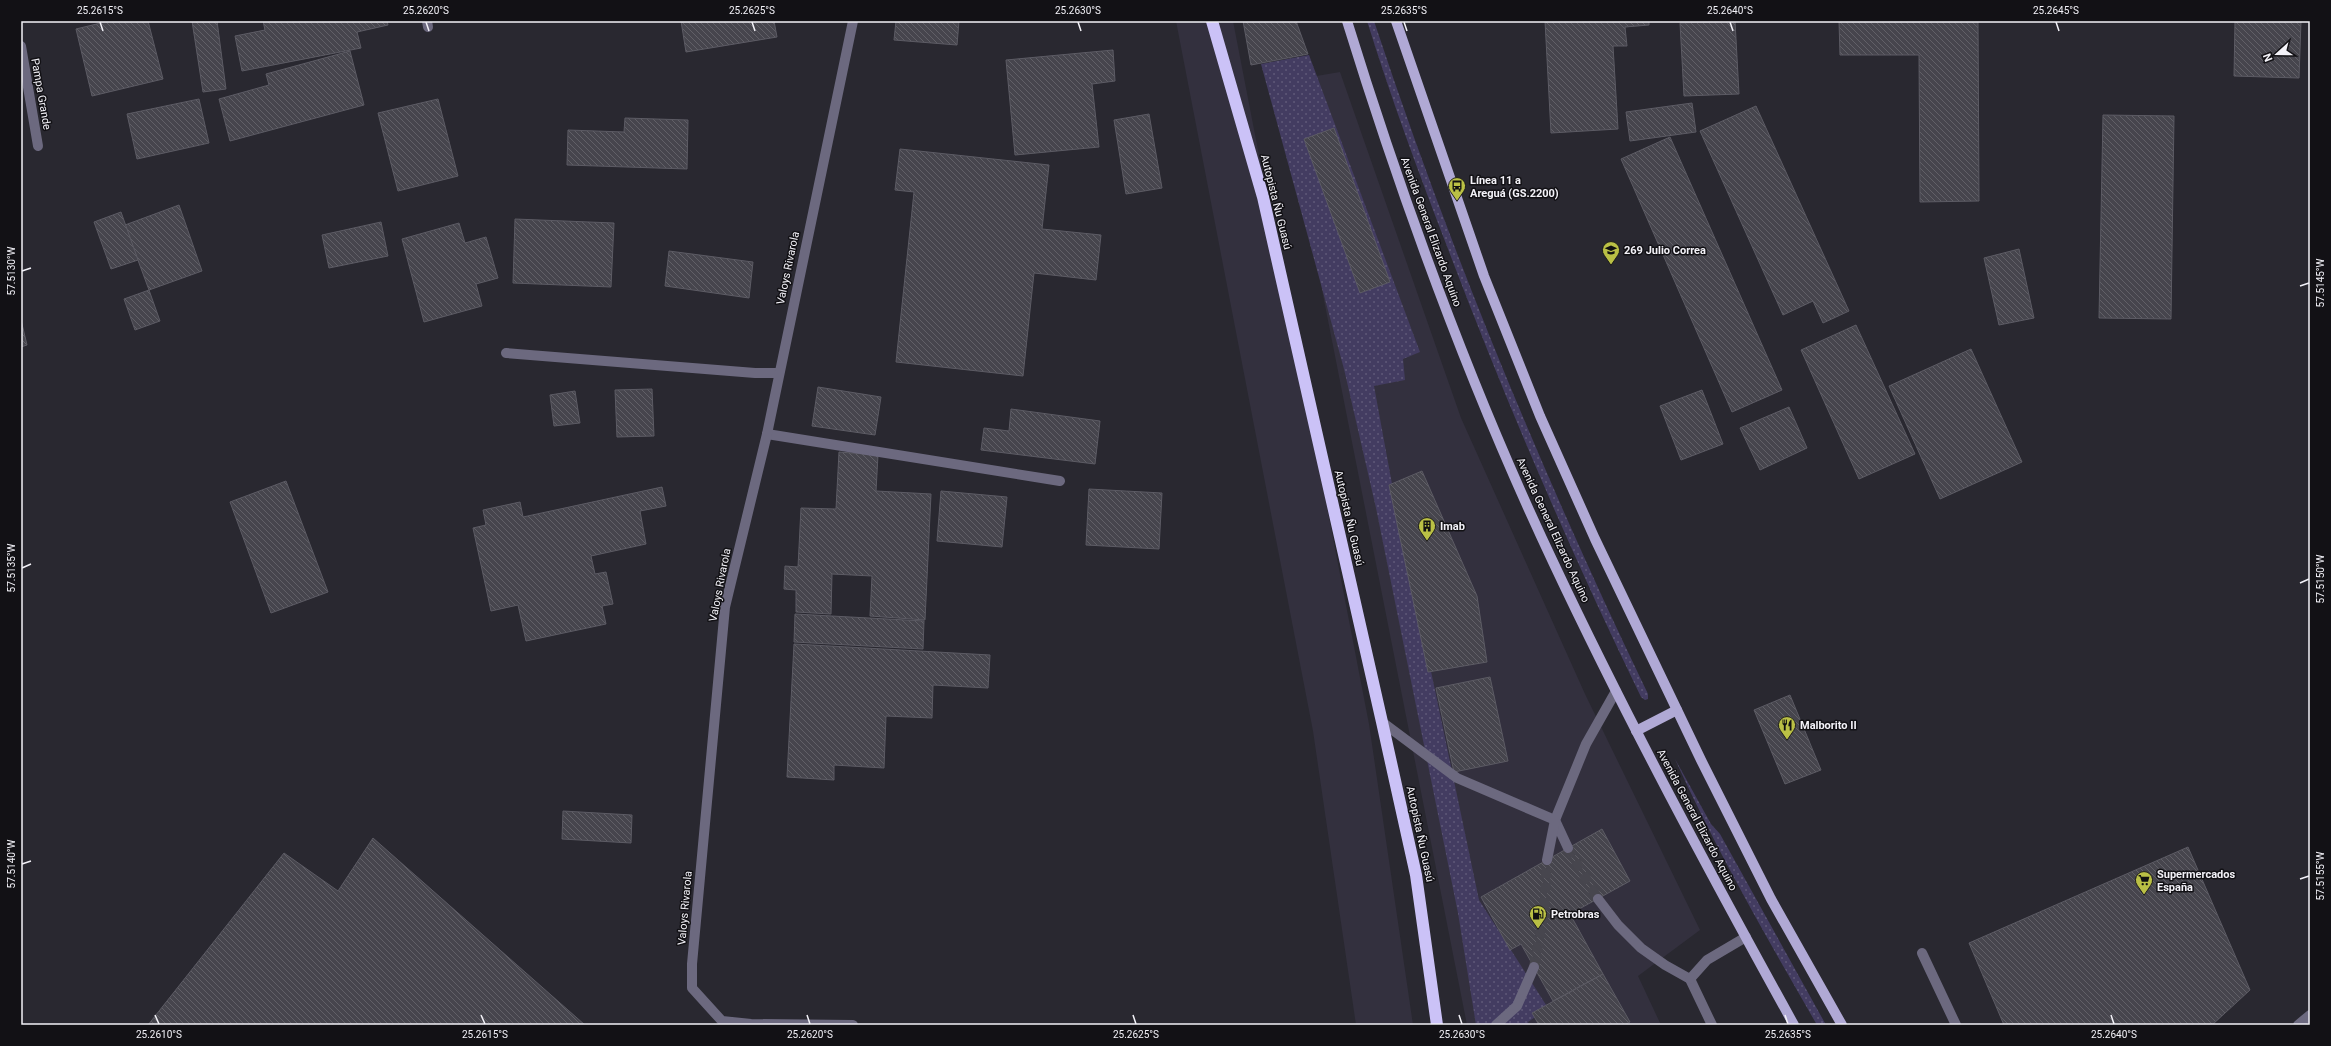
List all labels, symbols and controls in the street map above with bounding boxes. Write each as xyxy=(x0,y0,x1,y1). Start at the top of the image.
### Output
text: 25.2615°S xyxy=(77,5,123,16)
text: 25.2620°S xyxy=(403,5,449,16)
text: 25.2625°S xyxy=(729,5,775,16)
text: 25.2630°S xyxy=(1055,5,1101,16)
text: 25.2635°S xyxy=(1381,5,1427,16)
text: 25.2640°S xyxy=(1707,5,1753,16)
text: 25.2645°S xyxy=(2033,5,2079,16)
north arrow xyxy=(2257,34,2297,74)
text: N xyxy=(2261,51,2276,63)
street label: Pampa Grande xyxy=(28,57,54,131)
street label: Autopista Ñu Guasú xyxy=(1258,153,1294,251)
street label: Avenida General Elizardo Aquino xyxy=(1398,155,1464,309)
place label: Línea 11 a Areguá (GS.2200) xyxy=(1470,174,1559,200)
bus stop icon: Línea 11 a Areguá (GS.2200) xyxy=(1447,176,1467,201)
street label: Valoys Rivarola xyxy=(774,230,802,306)
school or university icon: 269 Julio Correa xyxy=(1601,240,1621,265)
place label: 269 Julio Correa xyxy=(1624,244,1706,257)
text: 57.5130°W xyxy=(6,246,17,295)
text: 57.5145°W xyxy=(2315,258,2326,307)
street label: Avenida General Elizardo Aquino xyxy=(1514,456,1592,604)
street label: Autopista Ñu Guasú xyxy=(1332,469,1366,567)
building icon: Imab xyxy=(1417,516,1437,541)
place label: Imab xyxy=(1440,520,1465,533)
text: 57.5135°W xyxy=(6,543,17,592)
street label: Valoys Rivarola xyxy=(707,547,733,623)
text: 57.5150°W xyxy=(2315,554,2326,603)
restaurant icon: Malborito II xyxy=(1777,715,1797,740)
place label: Malborito II xyxy=(1800,719,1857,732)
street label: Avenida General Elizardo Aquino xyxy=(1654,747,1740,893)
street label: Autopista Ñu Guasú xyxy=(1403,785,1437,883)
text: 57.5140°W xyxy=(6,839,17,888)
text: 57.5155°W xyxy=(2315,851,2326,900)
place label: Supermercados España xyxy=(2157,868,2236,894)
street label: Valoys Rivarola xyxy=(675,870,695,946)
supermarket icon: Supermercados España xyxy=(2134,870,2154,895)
fuel station icon: Petrobras xyxy=(1528,904,1548,929)
place label: Petrobras xyxy=(1551,908,1600,921)
text: 25.2610°S xyxy=(136,1029,182,1040)
text: 25.2615°S xyxy=(462,1029,508,1040)
text: 25.2620°S xyxy=(787,1029,833,1040)
text: 25.2625°S xyxy=(1113,1029,1159,1040)
text: 25.2630°S xyxy=(1439,1029,1485,1040)
text: 25.2635°S xyxy=(1765,1029,1811,1040)
text: 25.2640°S xyxy=(2091,1029,2137,1040)

